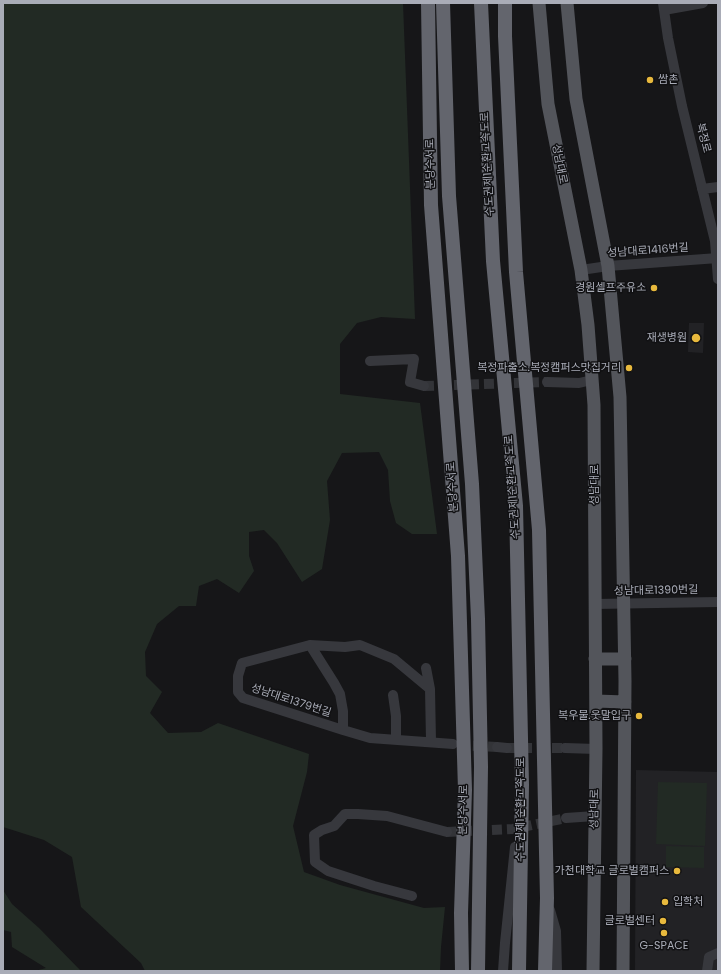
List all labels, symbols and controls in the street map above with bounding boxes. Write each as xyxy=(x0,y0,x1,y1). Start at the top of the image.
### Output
place label: 쌈촌 xyxy=(658,73,678,87)
marker: 쌈촌 xyxy=(645,75,655,85)
street label: 수도권제1순환고속도로 xyxy=(479,111,497,217)
street label: 복정로 xyxy=(693,122,713,154)
street label: 분당수서로 xyxy=(424,139,438,189)
street label: 성남대로 xyxy=(549,143,569,185)
street label: 성남대로1416번길 xyxy=(607,242,689,260)
place label: 경원셀프주유소 xyxy=(575,281,646,295)
marker: 경원셀프주유소 xyxy=(649,283,659,293)
place label: 재생병원 xyxy=(647,331,687,345)
marker: 재생병원 xyxy=(690,332,702,344)
place label: 복정파출소.복정캠퍼스맛집거리 xyxy=(477,361,621,375)
marker: 복정파출소.복정캠퍼스맛집거리 xyxy=(624,363,634,373)
street label: 수도권제1순환고속도로 xyxy=(503,434,523,540)
street label: 분당수서로 xyxy=(445,461,461,513)
street label: 성남대로 xyxy=(588,465,602,505)
street label: 성남대로1390번길 xyxy=(614,584,698,598)
street label: 성남대로1379번길 xyxy=(249,682,333,720)
place label: 복우물.웃말입구 xyxy=(558,709,631,723)
marker: 복우물.웃말입구 xyxy=(634,711,644,721)
street label: 수도권제1순환고속도로 xyxy=(514,758,528,862)
street label: 분당수서로 xyxy=(457,785,471,835)
street label: 성남대로 xyxy=(588,789,602,829)
place label: 가천대학교 글로벌캠퍼스 xyxy=(555,864,669,878)
marker: 가천대학교 글로벌캠퍼스 xyxy=(672,866,682,876)
place label: 입학처 xyxy=(673,895,703,909)
marker: 입학처 xyxy=(660,897,670,907)
place label: 글로벌센터 xyxy=(604,914,655,928)
marker: 글로벌센터 xyxy=(658,916,668,926)
marker: G-SPACE xyxy=(659,928,669,938)
place label: G-SPACE xyxy=(640,939,688,953)

